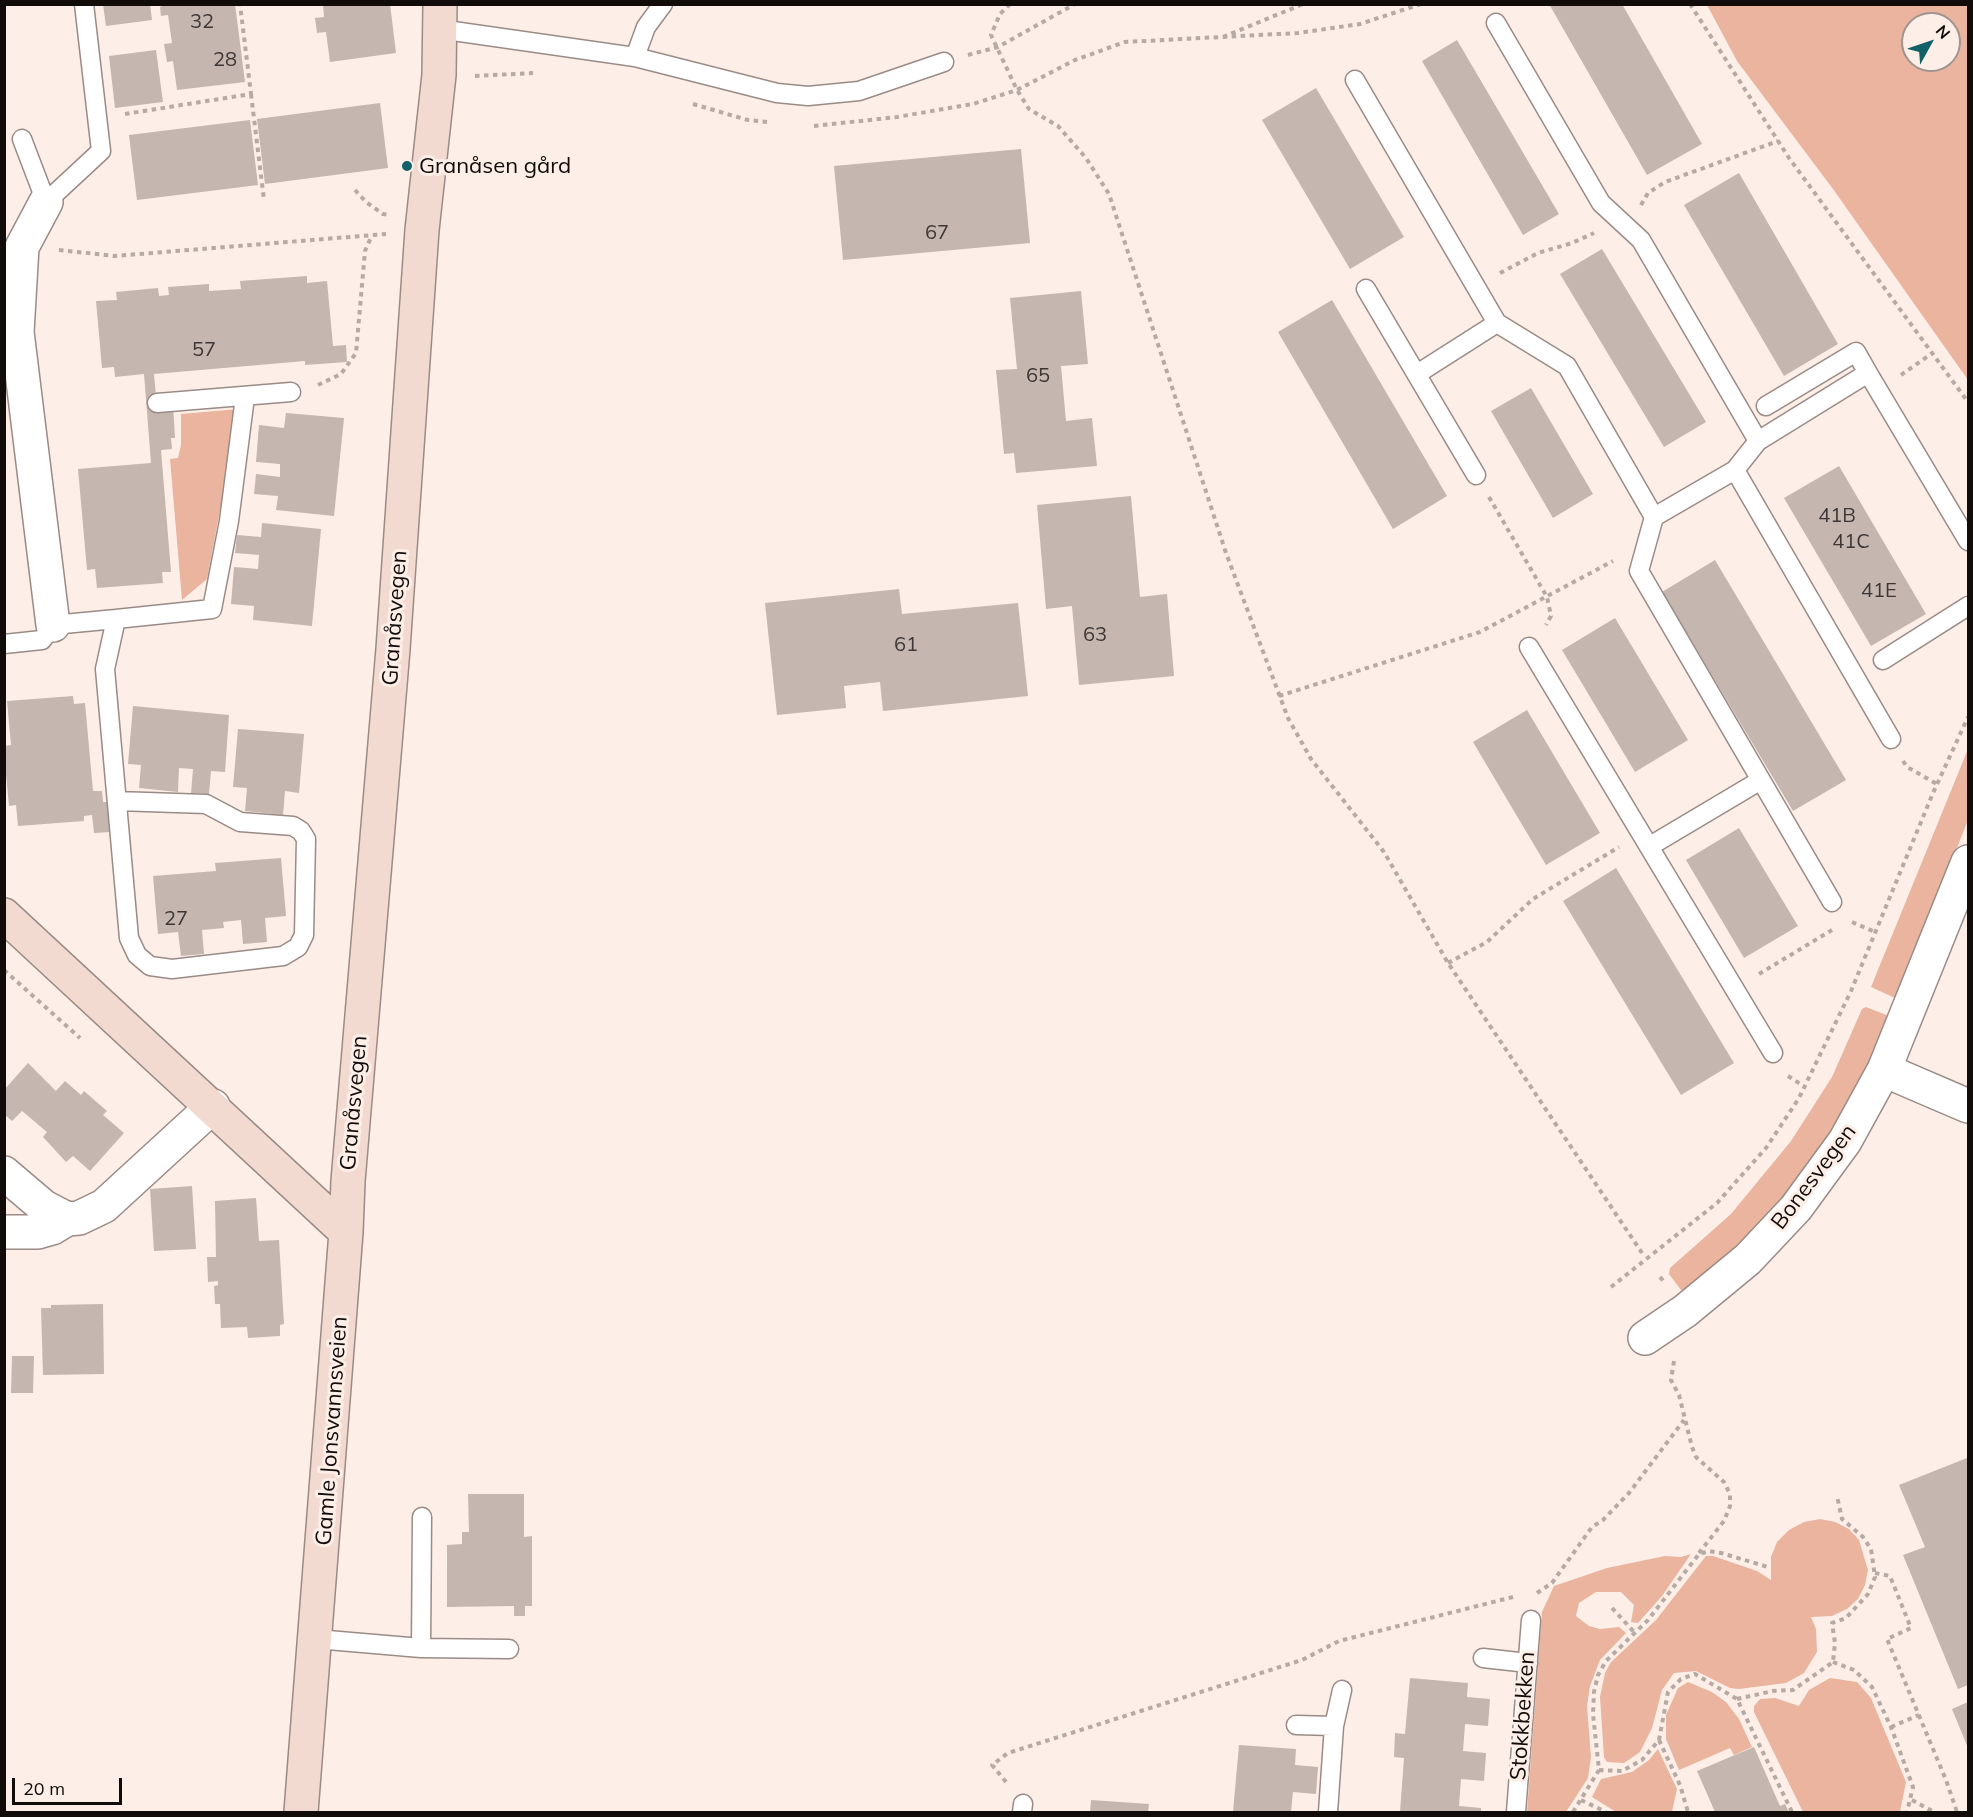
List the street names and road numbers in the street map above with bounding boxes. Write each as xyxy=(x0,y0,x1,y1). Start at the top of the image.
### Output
street label: Granåsvegen xyxy=(377,549,413,687)
street label: Granåsvegen xyxy=(335,1034,373,1172)
street label: Bonesvegen xyxy=(1766,1119,1862,1235)
street label: Gamle Jonsvannsveien xyxy=(311,1316,353,1546)
street label: Stokkbekken xyxy=(1505,1651,1541,1781)

